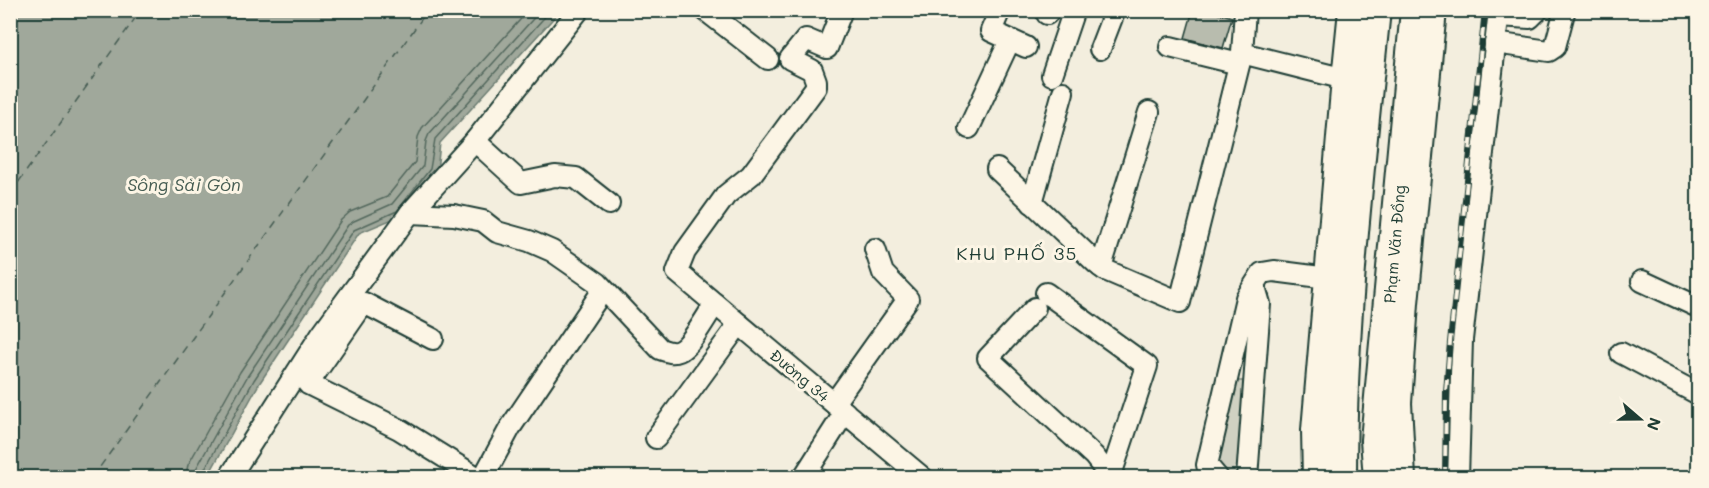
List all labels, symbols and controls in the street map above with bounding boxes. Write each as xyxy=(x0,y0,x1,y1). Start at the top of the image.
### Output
water label: Sông Sài Gòn xyxy=(127,172,241,196)
street label: Phạm Văn Đồng xyxy=(1378,184,1410,304)
district label: KHU PHỐ 35 xyxy=(956,241,1078,265)
street label: Đường 34 xyxy=(766,344,835,407)
north arrow xyxy=(1610,389,1670,449)
text: N xyxy=(1643,415,1667,434)

